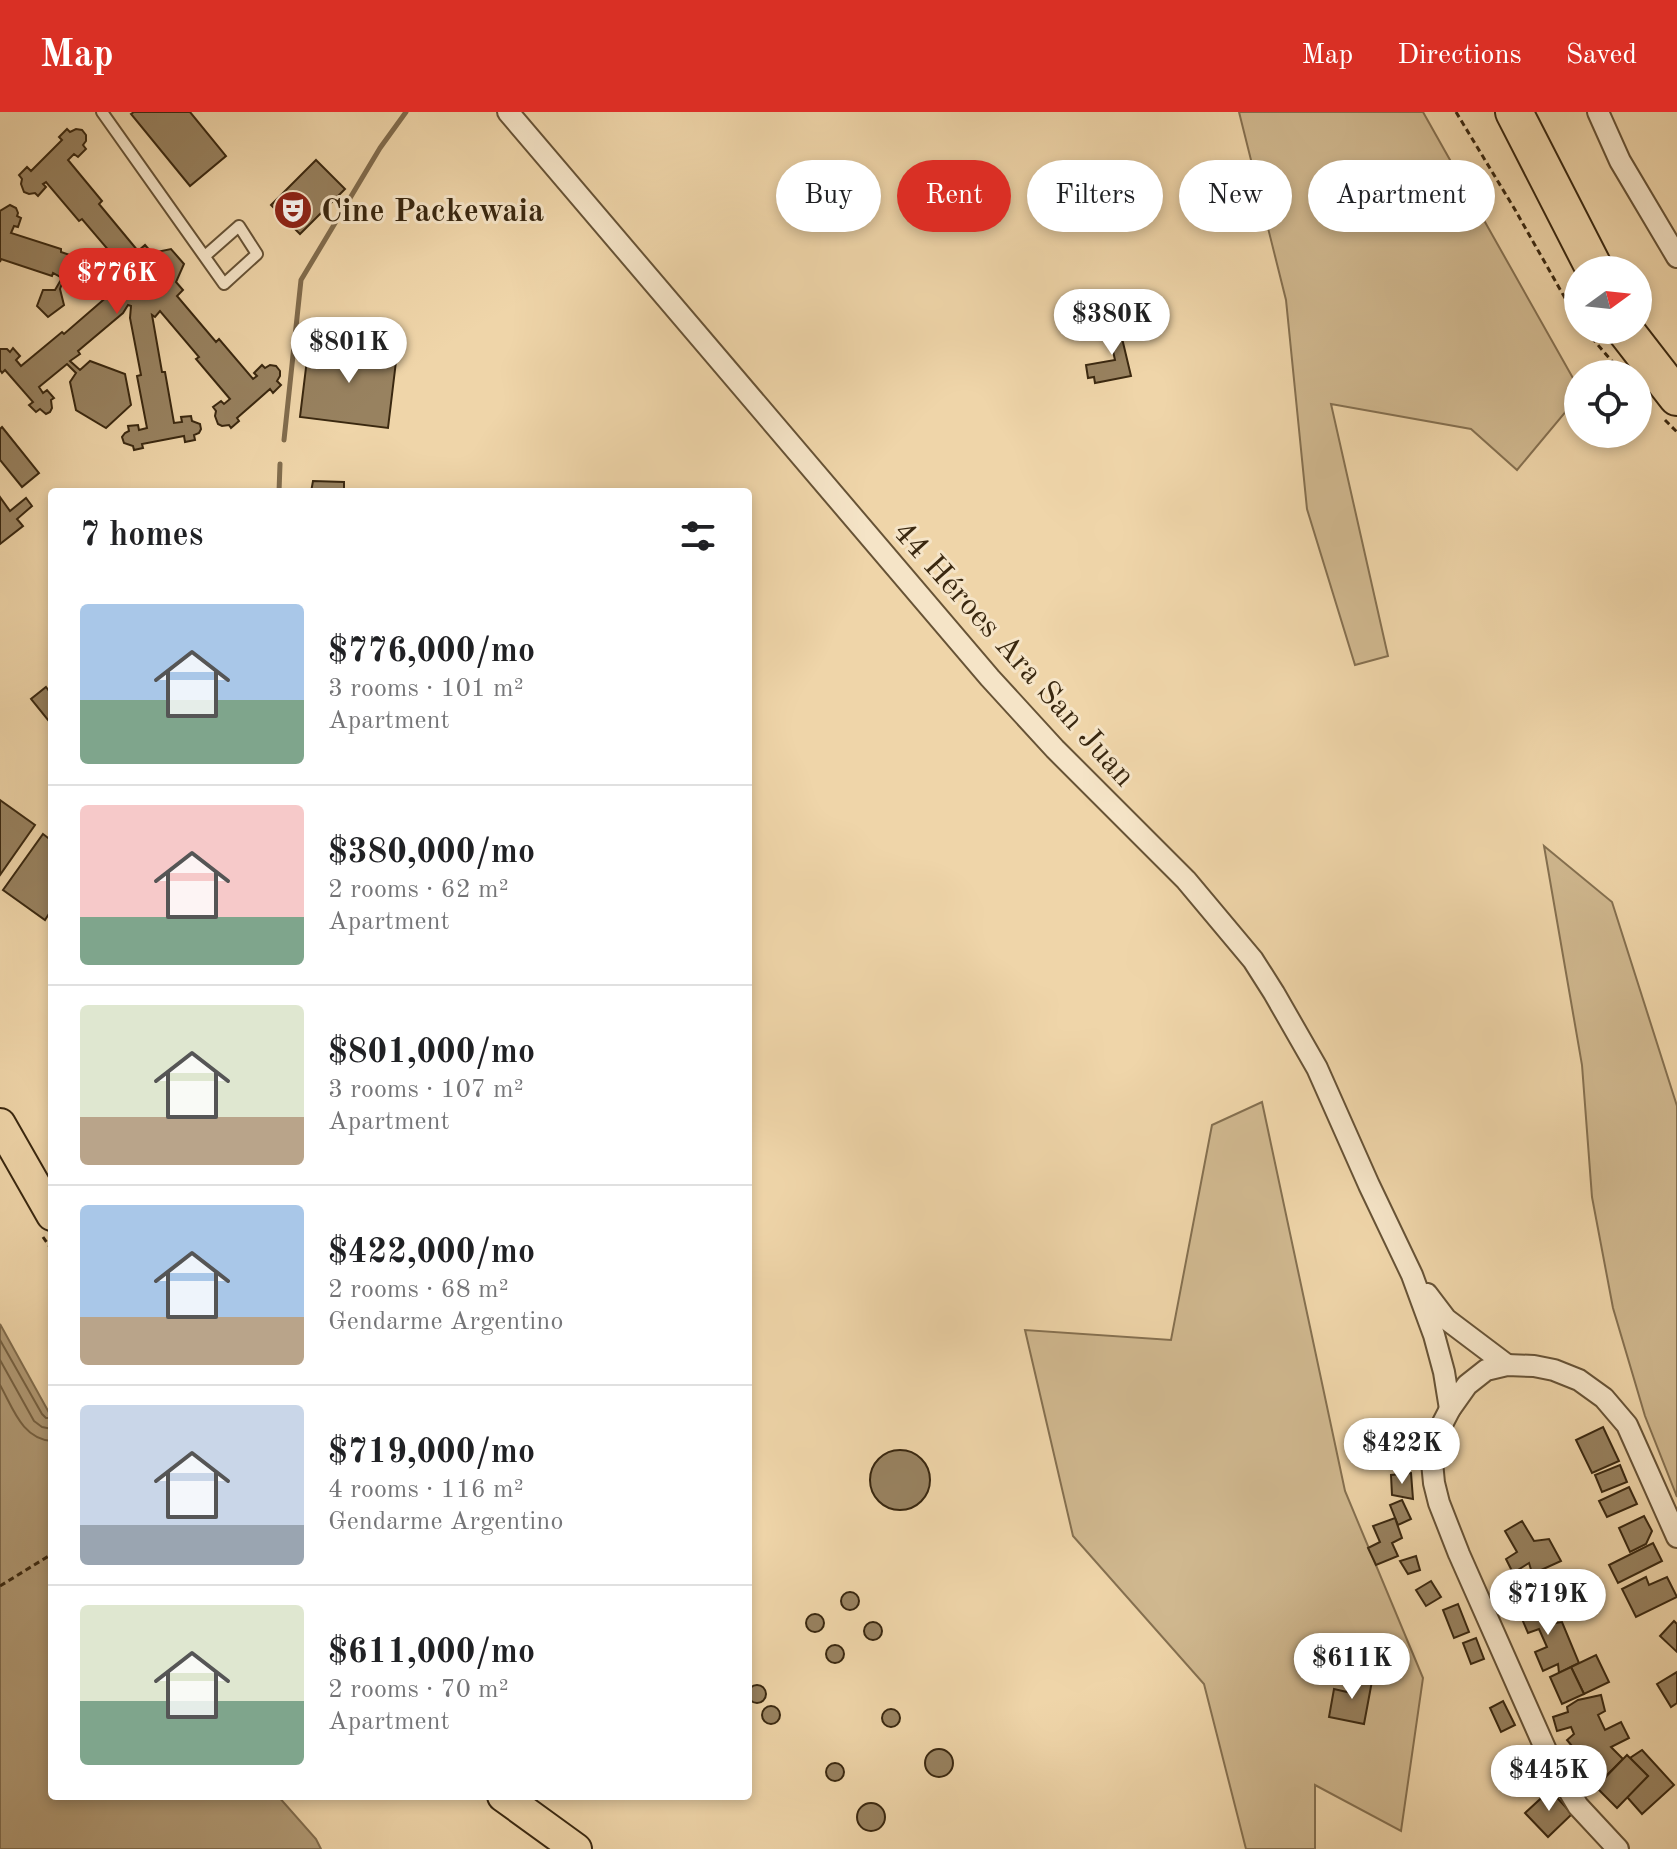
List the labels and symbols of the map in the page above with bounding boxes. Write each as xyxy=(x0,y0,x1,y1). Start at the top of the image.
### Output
theatre icon: Cine Packewaia xyxy=(272,189,314,231)
place label: Cine Packewaia xyxy=(321,197,544,229)
pin: $776K xyxy=(61,248,173,316)
north arrow xyxy=(1564,256,1652,344)
pin: $380K xyxy=(1056,289,1168,357)
pin: $801K xyxy=(293,317,405,385)
street label: 44 Héroes Ara San Juan xyxy=(886,516,1140,794)
pin: $422K xyxy=(1346,1418,1458,1486)
pin: $719K xyxy=(1492,1569,1604,1637)
pin: $611K xyxy=(1296,1633,1408,1701)
pin: $445K xyxy=(1493,1745,1605,1813)

